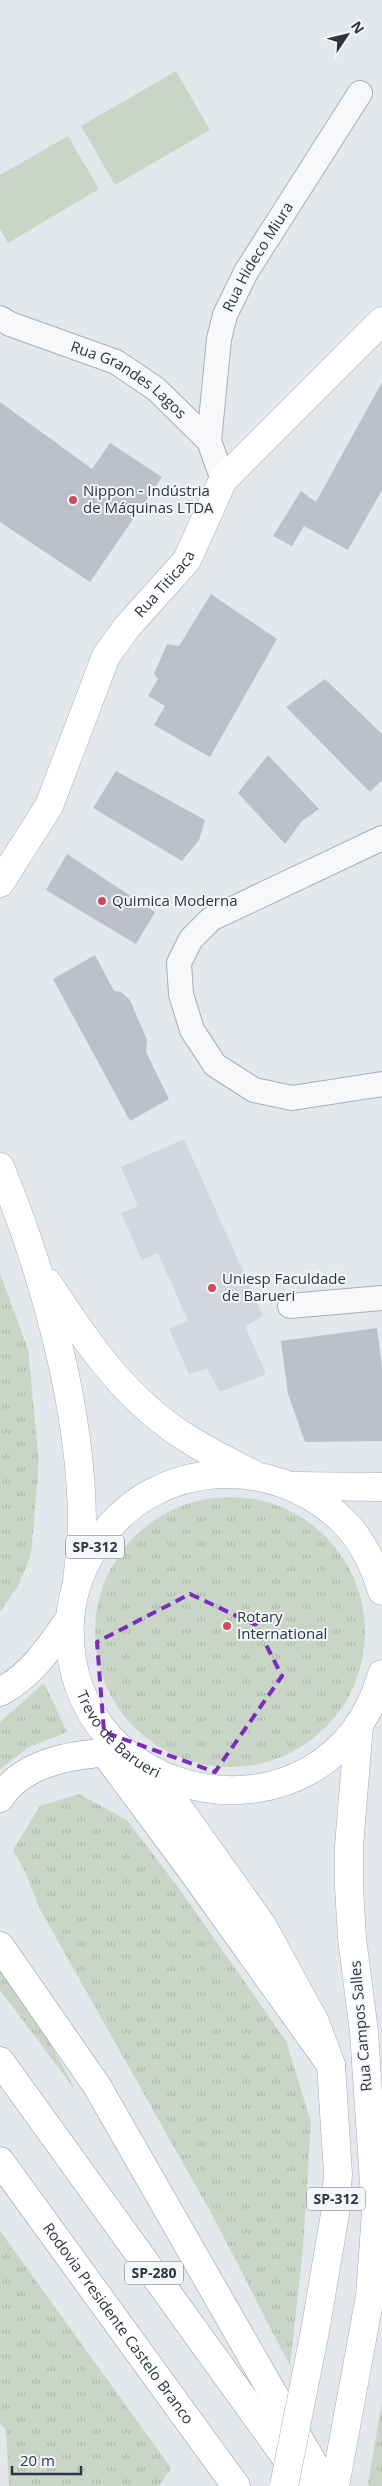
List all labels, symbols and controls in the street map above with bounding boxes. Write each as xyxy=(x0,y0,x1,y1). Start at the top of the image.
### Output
north arrow xyxy=(322,10,372,60)
text: N xyxy=(347,17,369,37)
street label: Rua Hideco Miura xyxy=(217,198,297,315)
street label: Rua Grandes Lagos xyxy=(68,336,191,423)
place label: Nippon - Indústria de Máquinas LTDA xyxy=(83,480,214,517)
marker: Nippon - Indústria de Máquinas LTDA xyxy=(67,494,79,506)
street label: Rua Titicaca xyxy=(129,547,199,621)
place label: Quimica Moderna xyxy=(112,890,238,910)
marker: Quimica Moderna xyxy=(96,895,108,907)
place label: Uniesp Faculdade de Barueri xyxy=(222,1268,346,1305)
marker: Uniesp Faculdade de Barueri xyxy=(206,1282,218,1294)
road number: SP-312 xyxy=(66,1535,124,1558)
place label: Rotary International xyxy=(237,1606,327,1643)
marker: Rotary International xyxy=(221,1620,233,1632)
street label: Trevo de Barueri xyxy=(73,1687,164,1782)
street label: Rua Campos Salles xyxy=(344,1960,376,2092)
road number: SP-312 xyxy=(307,2188,365,2210)
street label: Rodovia Presidente Castelo Branco xyxy=(39,2218,199,2428)
road number: SP-280 xyxy=(125,2262,183,2284)
scale bar xyxy=(12,2444,81,2476)
text: 20 m xyxy=(20,2450,55,2470)

